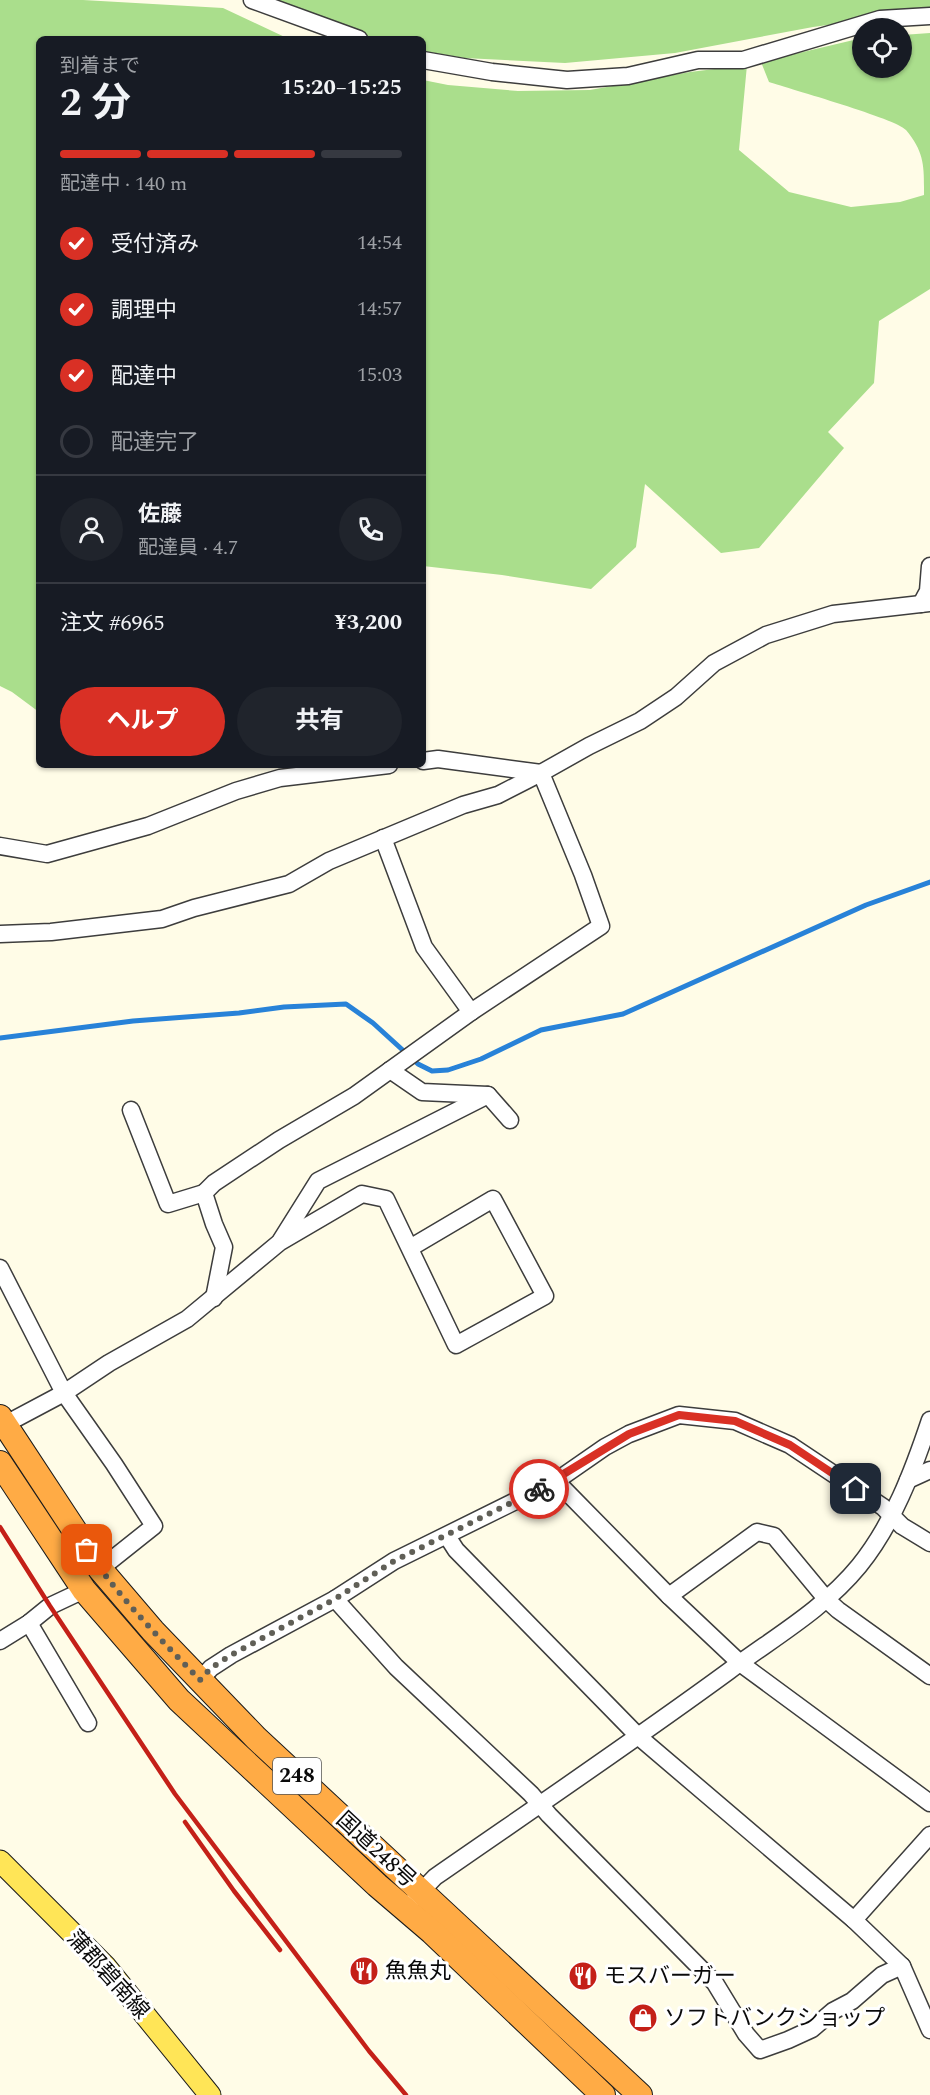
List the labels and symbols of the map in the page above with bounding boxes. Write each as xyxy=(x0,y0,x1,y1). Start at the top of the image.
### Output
courier xyxy=(509,1459,569,1519)
pin xyxy=(830,1463,881,1514)
pin xyxy=(61,1524,112,1575)
road number: 248 xyxy=(273,1758,321,1794)
street label: 国道248号 xyxy=(329,1804,423,1896)
street label: 蒲郡碧南線 xyxy=(59,1923,157,2027)
restaurant icon: 魚魚丸 xyxy=(348,1955,380,1987)
place label: 魚魚丸 xyxy=(385,1955,451,1988)
restaurant icon: モスバーガー xyxy=(567,1960,599,1992)
place label: モスバーガー xyxy=(604,1960,736,1993)
shop icon: ソフトバンクショップ xyxy=(627,2002,659,2034)
place label: ソフトバンクショップ xyxy=(664,2002,885,2035)

